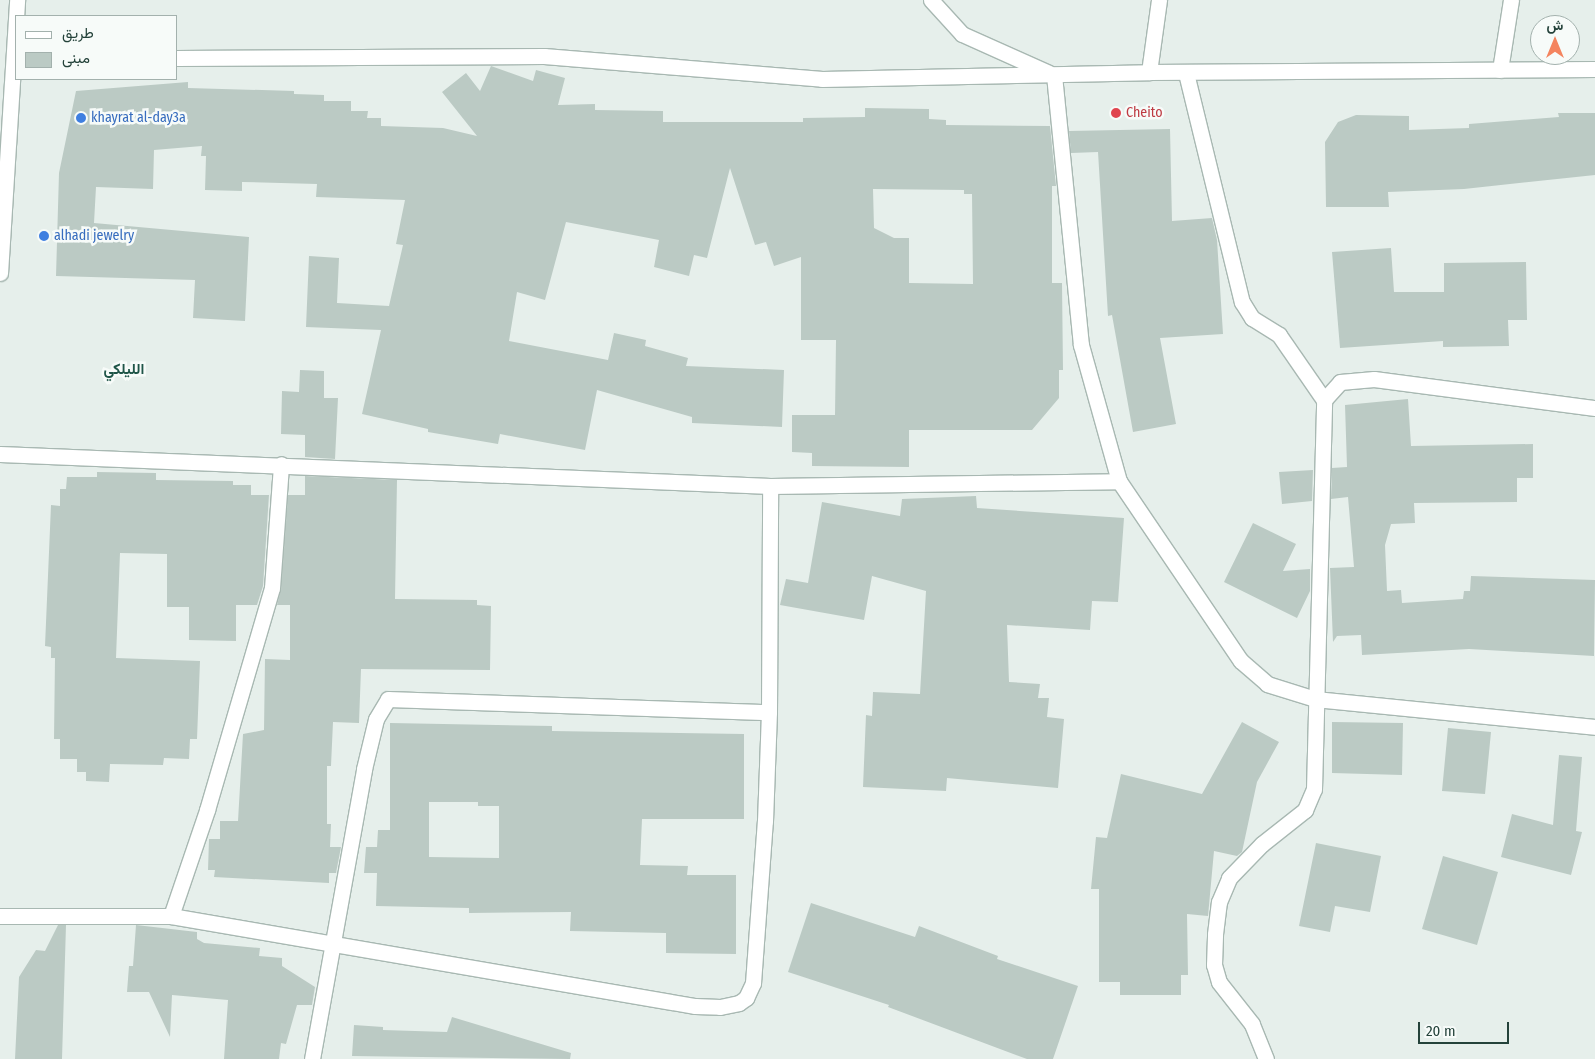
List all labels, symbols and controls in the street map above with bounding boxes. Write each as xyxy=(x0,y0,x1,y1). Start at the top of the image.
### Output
legend xyxy=(15,15,178,80)
north arrow xyxy=(1530,15,1580,65)
text: ش xyxy=(1547,17,1563,34)
text: طريق xyxy=(62,24,94,42)
text: مبنى xyxy=(62,49,90,67)
place label: Cheito xyxy=(1126,105,1163,121)
marker: Cheito xyxy=(1110,107,1122,119)
place label: khayrat al-day3a xyxy=(91,110,186,126)
marker: khayrat al-day3a xyxy=(75,112,87,124)
place label: alhadi jewelry xyxy=(54,228,134,244)
marker: alhadi jewelry xyxy=(38,230,50,242)
district label: الليلكي xyxy=(104,361,144,379)
scale bar xyxy=(1420,1012,1511,1044)
text: 20 m xyxy=(1426,1022,1456,1040)

